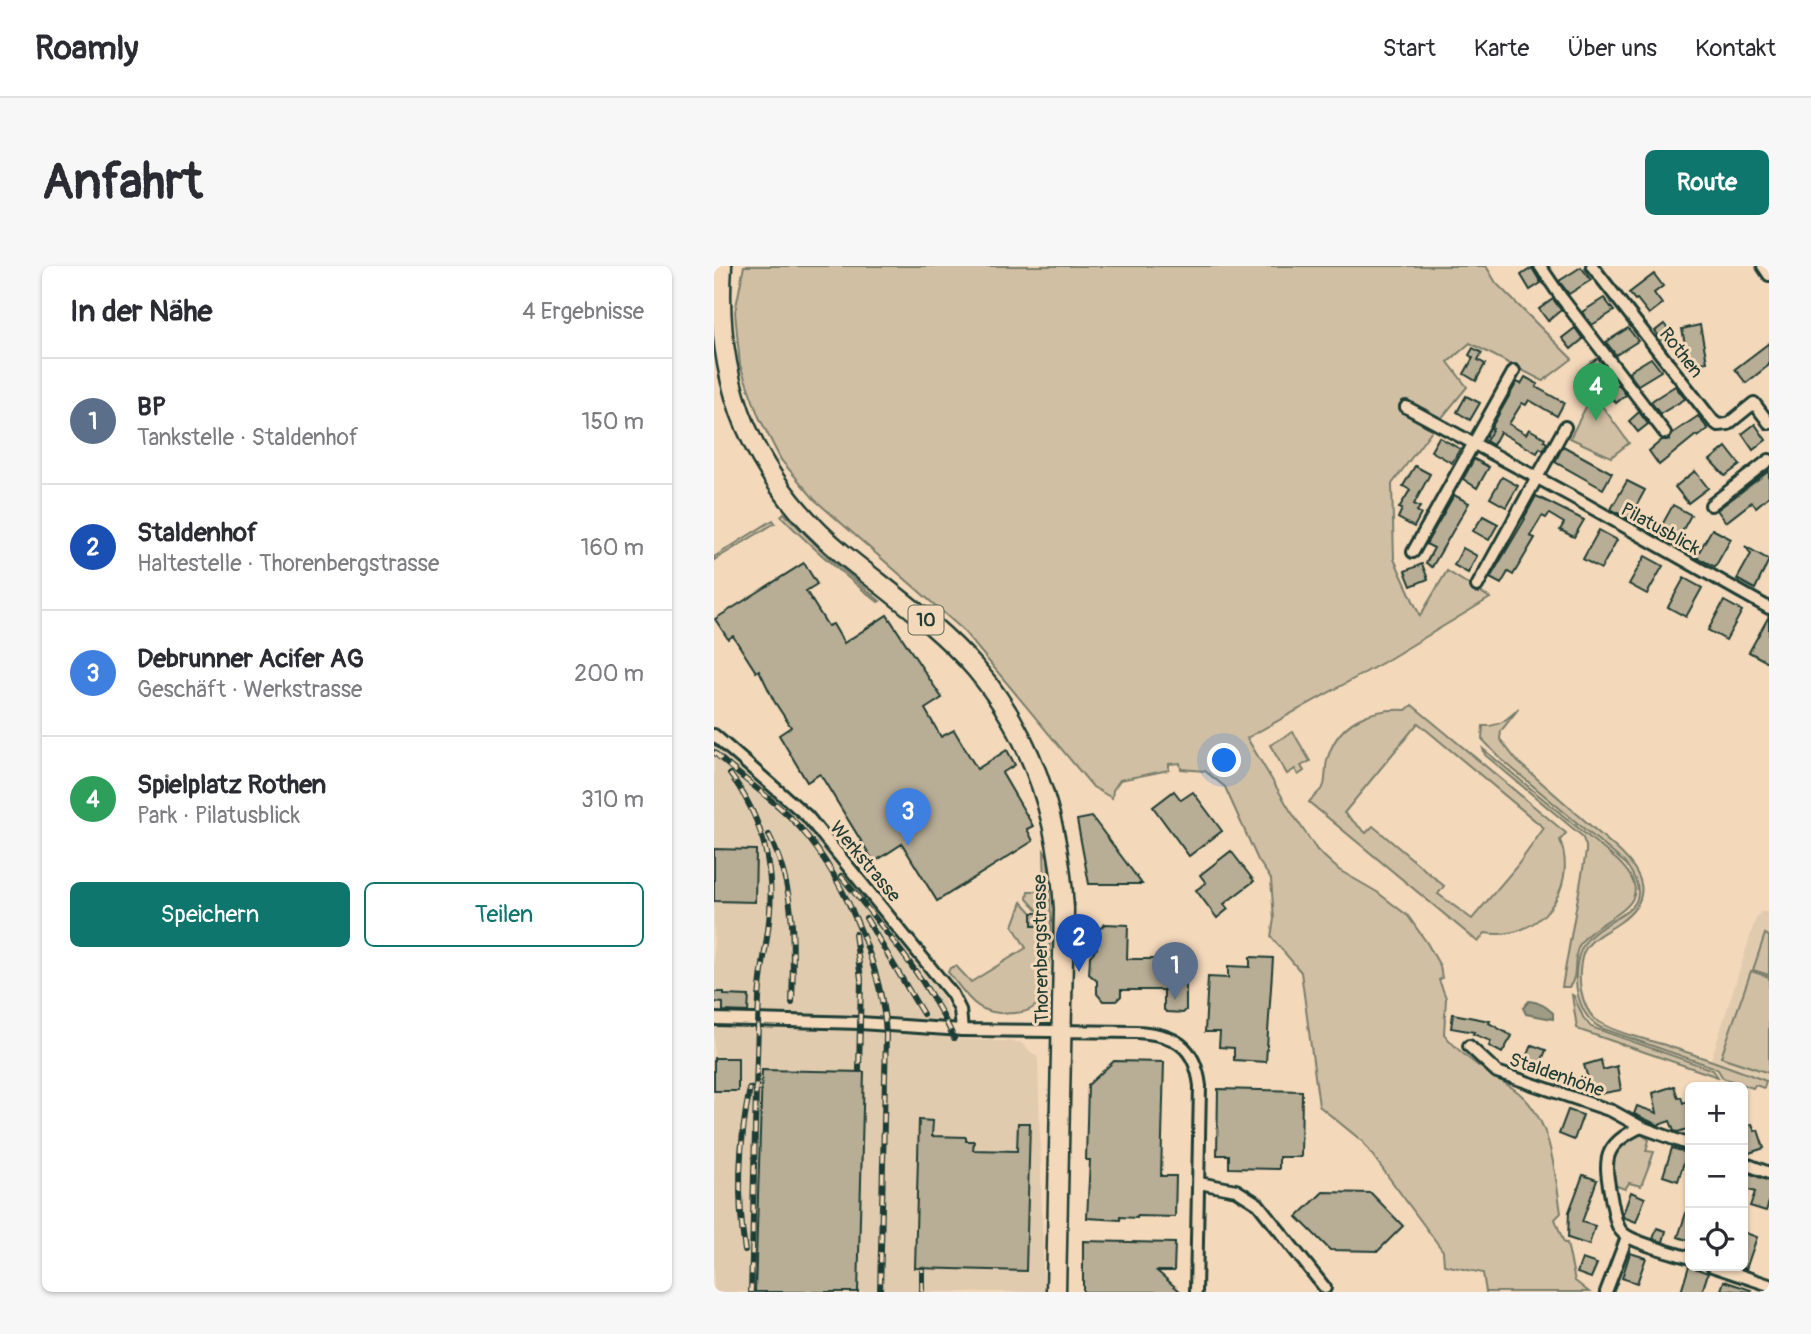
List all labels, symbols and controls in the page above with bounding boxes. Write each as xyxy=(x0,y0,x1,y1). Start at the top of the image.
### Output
text: Roamly xyxy=(35,28,138,69)
text: Start xyxy=(1383,34,1436,63)
text: Karte xyxy=(1474,34,1529,63)
text: Über uns xyxy=(1567,34,1657,63)
text: Kontakt xyxy=(1695,34,1776,63)
button: Route xyxy=(1645,150,1769,215)
text: Anfahrt xyxy=(42,152,202,213)
text: In der Nähe xyxy=(70,293,212,330)
text: 4 Ergebnisse xyxy=(522,297,644,326)
street label: Rothen xyxy=(1654,323,1708,383)
pin: 4 xyxy=(1573,363,1619,421)
text: BP xyxy=(137,391,166,423)
text: 1 xyxy=(89,407,98,436)
text: 150 m xyxy=(581,407,644,436)
text: Tankstelle · Staldenhof xyxy=(137,423,358,452)
street label: Pilatusblick xyxy=(1617,497,1705,561)
text: Staldenhof xyxy=(137,517,258,549)
text: 2 xyxy=(87,533,99,562)
text: 160 m xyxy=(580,533,644,562)
text: Haltestelle · Thorenbergstrasse xyxy=(137,549,439,578)
road number: 10 xyxy=(908,606,944,634)
text: Debrunner Acifer AG xyxy=(137,643,364,675)
text: 3 xyxy=(87,659,99,688)
text: 200 m xyxy=(574,659,644,688)
text: Geschäft · Werkstrasse xyxy=(137,675,362,704)
your location xyxy=(1207,743,1241,777)
text: Spielplatz Rothen xyxy=(137,769,326,801)
text: 4 xyxy=(86,785,100,814)
text: 310 m xyxy=(581,785,644,814)
pin: 3 xyxy=(885,788,931,846)
text: Park · Pilatusblick xyxy=(137,801,300,830)
street label: Werkstrasse xyxy=(824,816,906,908)
street label: Thorenbergstrasse xyxy=(1028,874,1054,1024)
button: Speichern xyxy=(70,882,350,947)
button: Teilen xyxy=(364,882,644,947)
pin: 2 xyxy=(1056,914,1102,972)
pin: 1 xyxy=(1152,942,1198,1000)
street label: Staldenhöhe xyxy=(1506,1047,1608,1103)
map controls xyxy=(1685,1082,1748,1271)
button: + xyxy=(1685,1082,1748,1145)
button: − xyxy=(1685,1145,1748,1208)
button: locate xyxy=(1685,1208,1748,1271)

